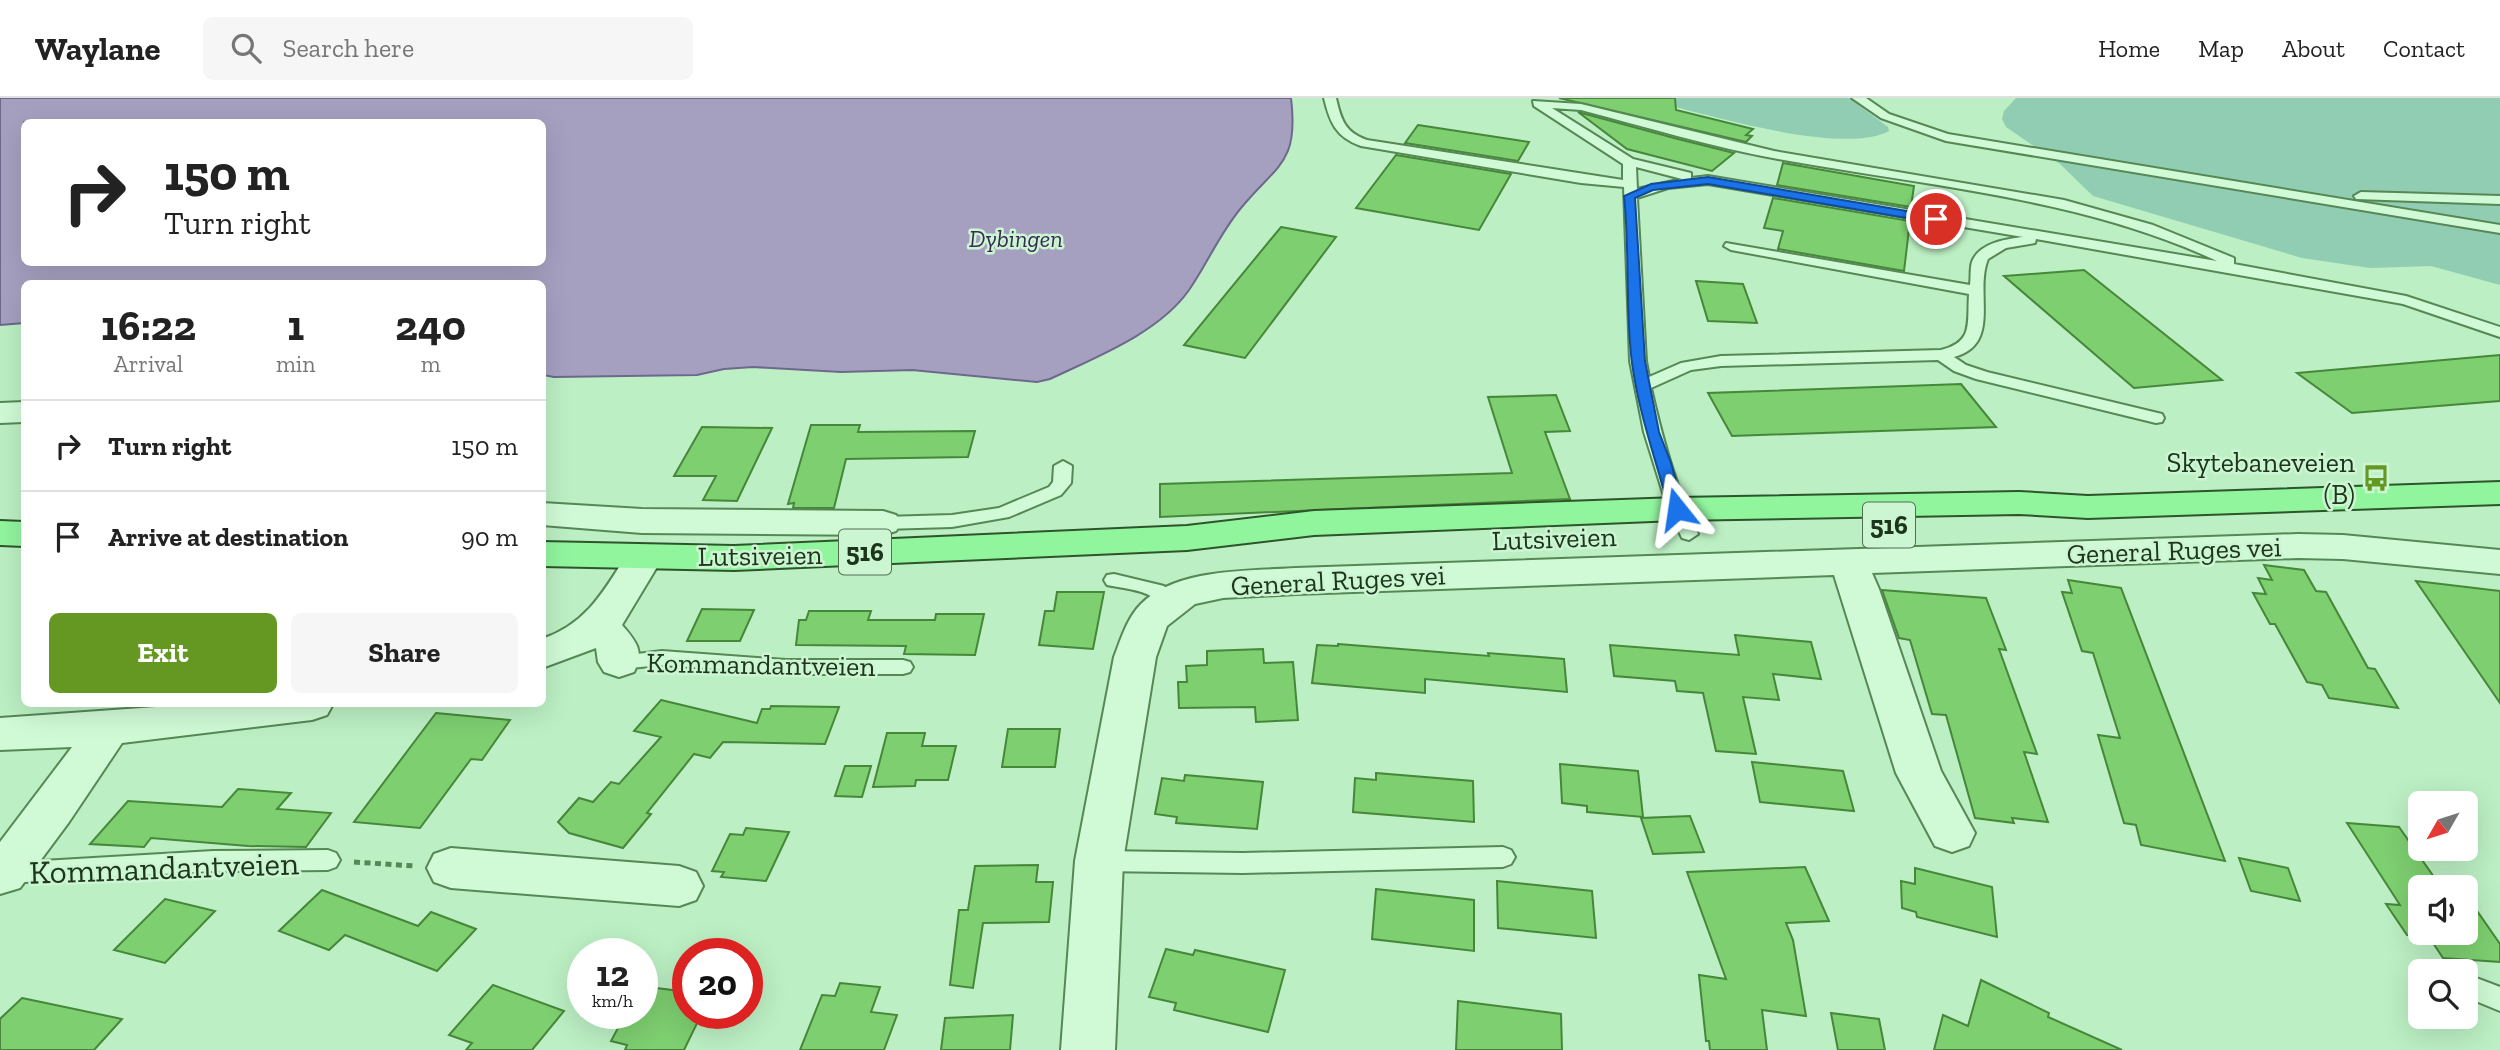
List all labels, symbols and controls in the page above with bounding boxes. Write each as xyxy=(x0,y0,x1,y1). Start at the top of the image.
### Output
search box xyxy=(203,17,693,80)
text: Waylane xyxy=(35,29,161,68)
icon: search xyxy=(227,29,265,67)
text: Search here xyxy=(283,32,414,64)
text: Home xyxy=(2098,34,2160,63)
text: Map xyxy=(2198,34,2244,63)
text: About xyxy=(2282,34,2345,63)
text: Contact xyxy=(2383,34,2465,63)
text: 150 m xyxy=(164,144,290,203)
icon: right xyxy=(49,147,140,238)
pin xyxy=(1906,189,1966,249)
icon: arrive xyxy=(1917,200,1955,238)
text: Turn right xyxy=(164,204,311,242)
water label: Dybingen xyxy=(969,224,1063,253)
text: 16:22 xyxy=(101,300,196,351)
text: 1 xyxy=(287,300,304,351)
text: 240 xyxy=(395,300,466,351)
text: Arrival xyxy=(114,350,183,378)
text: min xyxy=(276,350,315,378)
text: m xyxy=(421,350,441,378)
icon: right xyxy=(49,427,87,465)
text: Turn right xyxy=(108,430,231,462)
text: 150 m xyxy=(451,430,518,462)
place label: Skytebaneveien (B) xyxy=(2167,446,2355,511)
bus stop icon: Skytebaneveien (B) xyxy=(2361,463,2391,493)
position arrow xyxy=(1640,472,1714,546)
road number: 516 xyxy=(1863,502,1915,547)
icon: arrive xyxy=(49,518,87,556)
street label: Lutsiveien xyxy=(1491,520,1617,557)
text: Arrive at destination xyxy=(108,521,348,553)
text: 90 m xyxy=(461,521,518,553)
road number: 516 xyxy=(839,530,891,574)
street label: General Ruges vei xyxy=(2066,530,2282,571)
street label: Lutsiveien xyxy=(697,538,823,573)
street label: General Ruges vei xyxy=(1230,558,1446,603)
button: Exit xyxy=(49,613,277,693)
button: Share xyxy=(291,613,518,693)
street label: Kommandantveien xyxy=(646,646,876,683)
north arrow xyxy=(2408,791,2478,861)
map controls xyxy=(2408,791,2478,1029)
street label: Kommandantveien xyxy=(28,843,300,892)
button: sound xyxy=(2408,875,2478,945)
speed limit sign: 20 xyxy=(672,938,763,1029)
text: 12 xyxy=(596,953,629,995)
button: search xyxy=(2408,959,2478,1029)
text: km/h xyxy=(592,990,633,1012)

